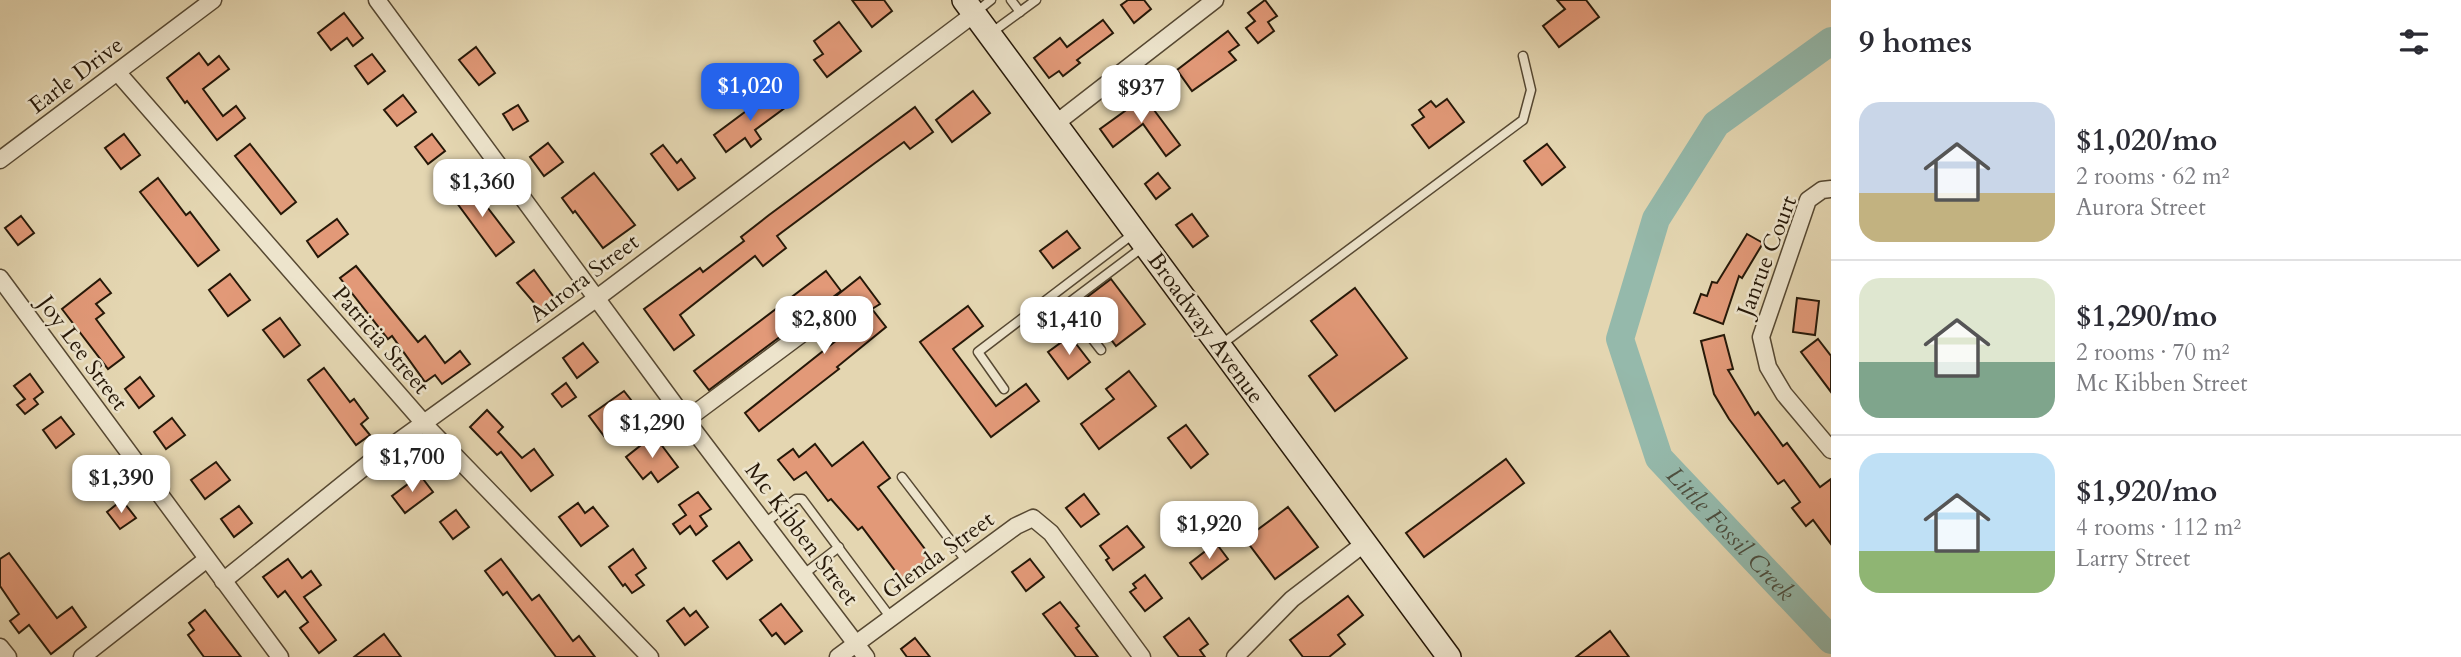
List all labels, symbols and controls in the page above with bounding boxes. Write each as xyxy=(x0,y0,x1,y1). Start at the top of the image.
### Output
text: 9 homes xyxy=(1859,22,1972,63)
icon: filters xyxy=(2395,23,2433,61)
street label: Earle Drive xyxy=(22,29,130,121)
pin: $1,020 xyxy=(693,64,807,123)
pin: $937 xyxy=(1100,66,1182,125)
text: $1,020 xyxy=(717,70,783,101)
text: $937 xyxy=(1117,72,1165,103)
text: $1,020/mo xyxy=(2076,120,2217,161)
icon: home xyxy=(1915,130,1999,214)
pin: $1,360 xyxy=(425,160,539,219)
text: 2 rooms · 62 m² xyxy=(2076,161,2229,192)
text: $1,360 xyxy=(449,166,515,197)
street label: Janrue Court xyxy=(1729,191,1804,324)
text: Aurora Street xyxy=(2076,192,2206,223)
street label: Aurora Street xyxy=(523,227,645,329)
street label: Broadway Avenue xyxy=(1141,246,1271,410)
street label: Patricia Street xyxy=(325,279,437,401)
street label: Joy Lee Street xyxy=(29,287,135,417)
pin: $2,800 xyxy=(767,296,881,356)
text: $1,290/mo xyxy=(2076,296,2217,337)
pin: $1,410 xyxy=(1012,298,1126,357)
text: $2,800 xyxy=(791,303,857,334)
text: $1,410 xyxy=(1036,304,1102,335)
icon: home xyxy=(1915,306,1999,390)
text: 2 rooms · 70 m² xyxy=(2076,337,2229,368)
text: Mc Kibben Street xyxy=(2076,368,2248,399)
pin: $1,290 xyxy=(595,400,709,460)
text: $1,290 xyxy=(619,407,685,438)
pin: $1,700 xyxy=(355,434,469,494)
text: $1,700 xyxy=(379,441,445,472)
pin: $1,390 xyxy=(64,456,178,515)
street label: Mc Kibben Street xyxy=(738,456,866,612)
water label: Little Fossil Creek xyxy=(1659,459,1802,608)
text: $1,390 xyxy=(88,462,154,493)
text: $1,920/mo xyxy=(2076,471,2217,512)
icon: home xyxy=(1915,481,1999,565)
pin: $1,920 xyxy=(1152,502,1266,561)
street label: Glenda Street xyxy=(876,504,1000,606)
text: $1,920 xyxy=(1176,508,1242,539)
text: 4 rooms · 112 m² xyxy=(2076,512,2241,543)
text: Larry Street xyxy=(2076,543,2190,574)

